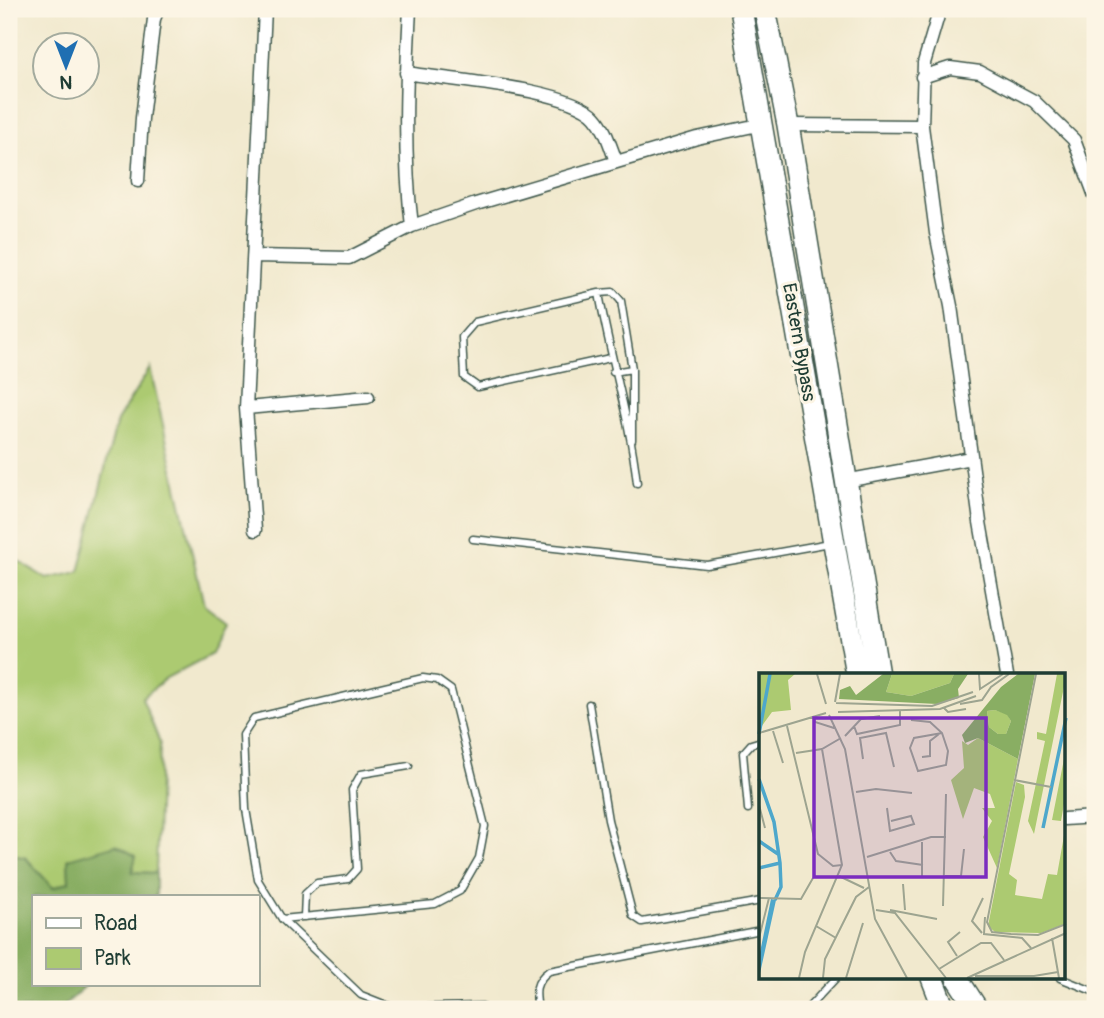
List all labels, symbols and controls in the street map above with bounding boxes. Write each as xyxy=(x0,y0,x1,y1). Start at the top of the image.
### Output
north arrow xyxy=(32,32,102,102)
text: N xyxy=(59,70,72,94)
street label: Eastern Bypass xyxy=(777,281,821,404)
inset map xyxy=(759,673,1066,979)
legend xyxy=(32,895,259,986)
text: Road xyxy=(94,910,138,937)
text: Park xyxy=(94,945,131,972)

